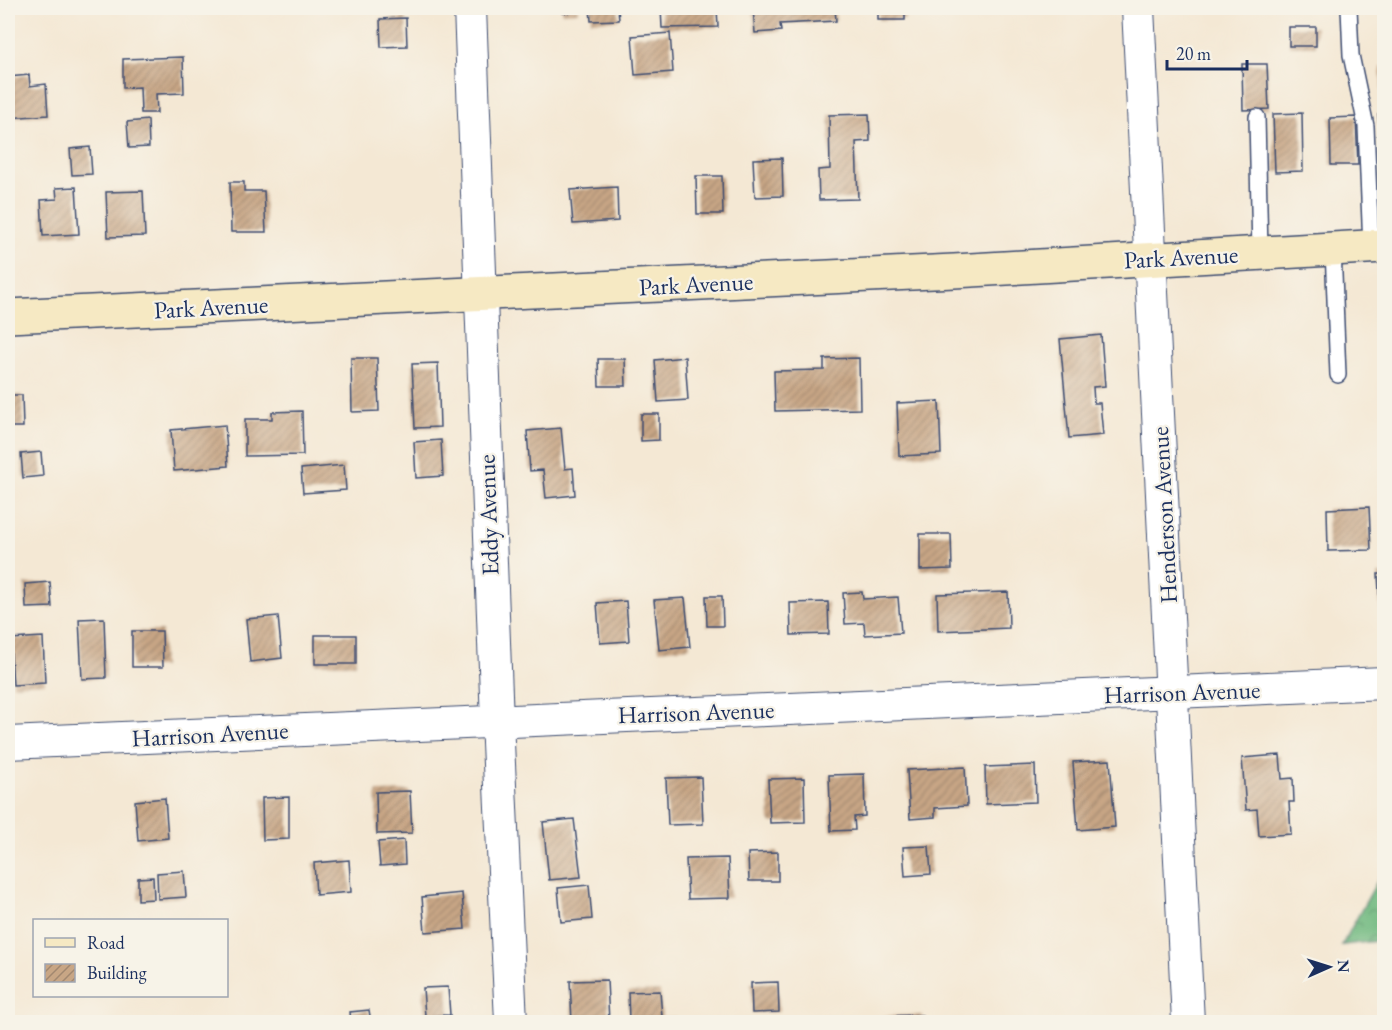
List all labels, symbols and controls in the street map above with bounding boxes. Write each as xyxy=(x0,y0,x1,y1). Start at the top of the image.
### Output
scale bar xyxy=(1167,33,1246,71)
text: 20 m xyxy=(1176,42,1211,65)
street label: Park Avenue xyxy=(1123,239,1239,275)
street label: Park Avenue xyxy=(638,266,754,302)
street label: Park Avenue xyxy=(153,289,269,325)
street label: Henderson Avenue xyxy=(1144,426,1184,604)
street label: Eddy Avenue xyxy=(470,454,506,576)
street label: Harrison Avenue xyxy=(1103,674,1261,710)
street label: Harrison Avenue xyxy=(617,694,775,730)
street label: Harrison Avenue xyxy=(131,714,289,754)
legend xyxy=(33,919,228,997)
text: Road xyxy=(87,931,126,954)
north arrow xyxy=(1299,937,1359,997)
text: N xyxy=(1333,959,1354,973)
text: Building xyxy=(87,961,147,984)

